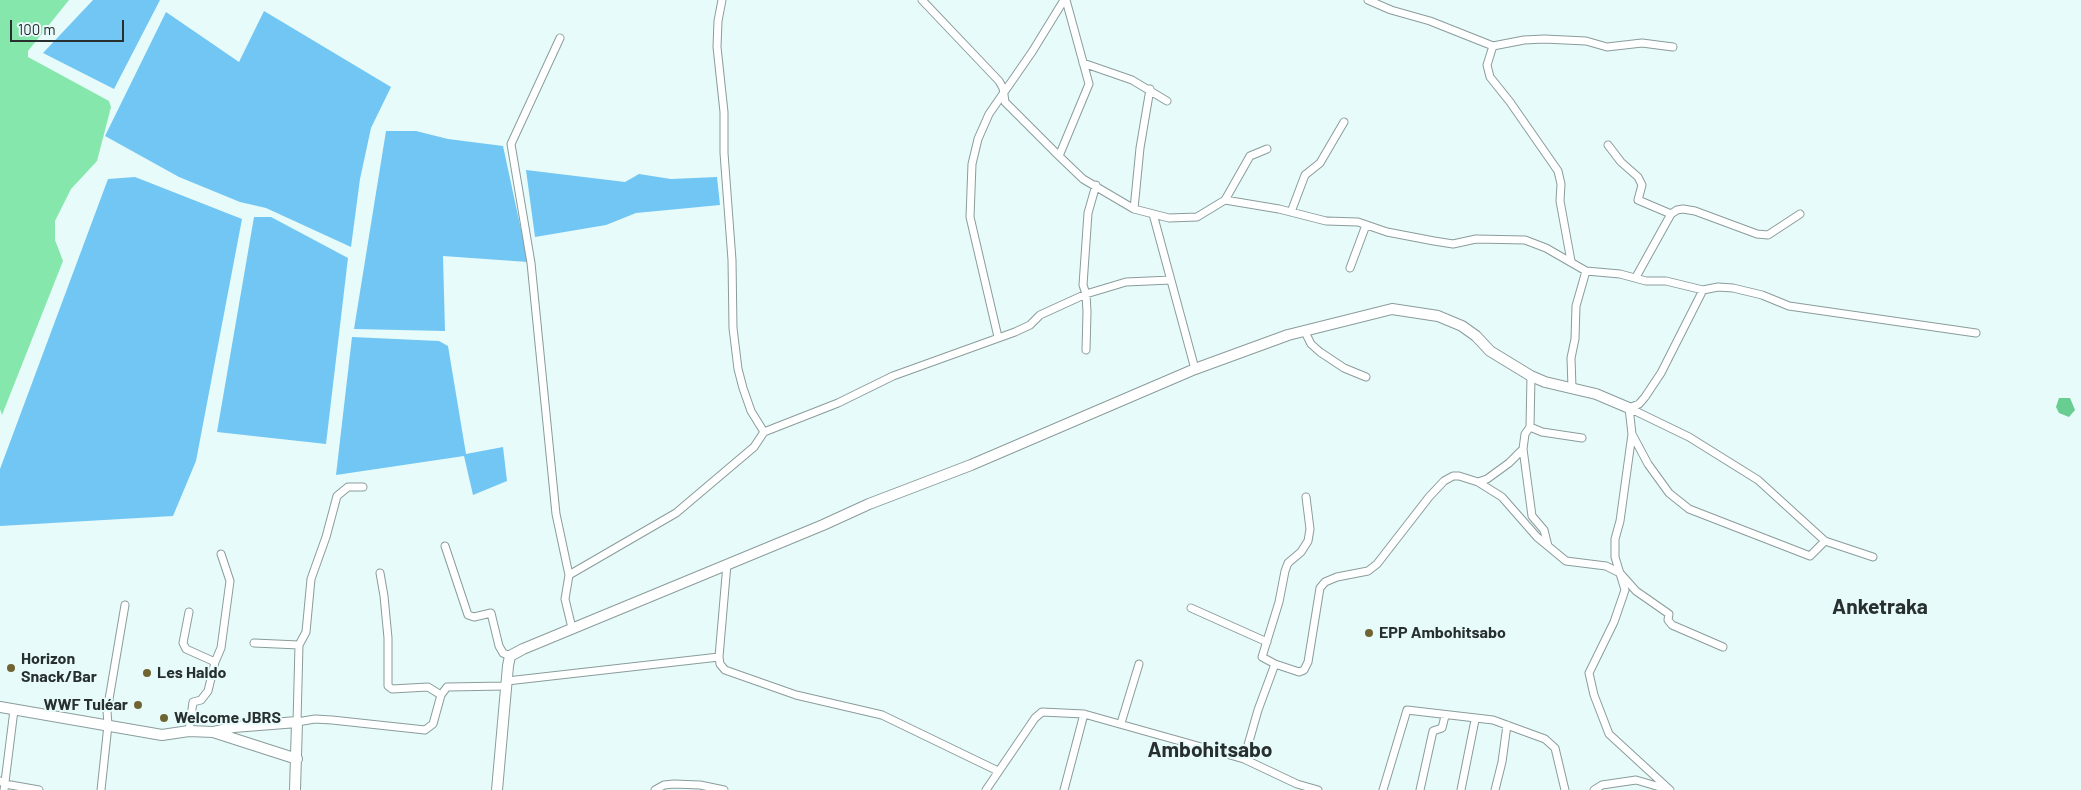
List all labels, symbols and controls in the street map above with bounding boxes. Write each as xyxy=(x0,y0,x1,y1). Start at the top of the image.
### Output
scale bar xyxy=(12,10,126,42)
text: 100 m xyxy=(18,20,56,38)
district label: Anketraka xyxy=(1832,594,1928,620)
place label: EPP Ambohitsabo xyxy=(1379,623,1506,643)
marker: EPP Ambohitsabo xyxy=(1363,627,1375,639)
place label: Horizon Snack/Bar xyxy=(21,649,97,687)
marker: Horizon Snack/Bar xyxy=(5,662,17,674)
place label: Les Haldo xyxy=(157,663,226,683)
marker: Les Haldo xyxy=(141,667,153,679)
place label: WWF Tuléar xyxy=(43,695,128,715)
marker: WWF Tuléar xyxy=(132,699,144,711)
place label: Welcome JBRS xyxy=(174,708,281,728)
marker: Welcome JBRS xyxy=(158,712,170,724)
district label: Ambohitsabo xyxy=(1147,737,1273,763)

